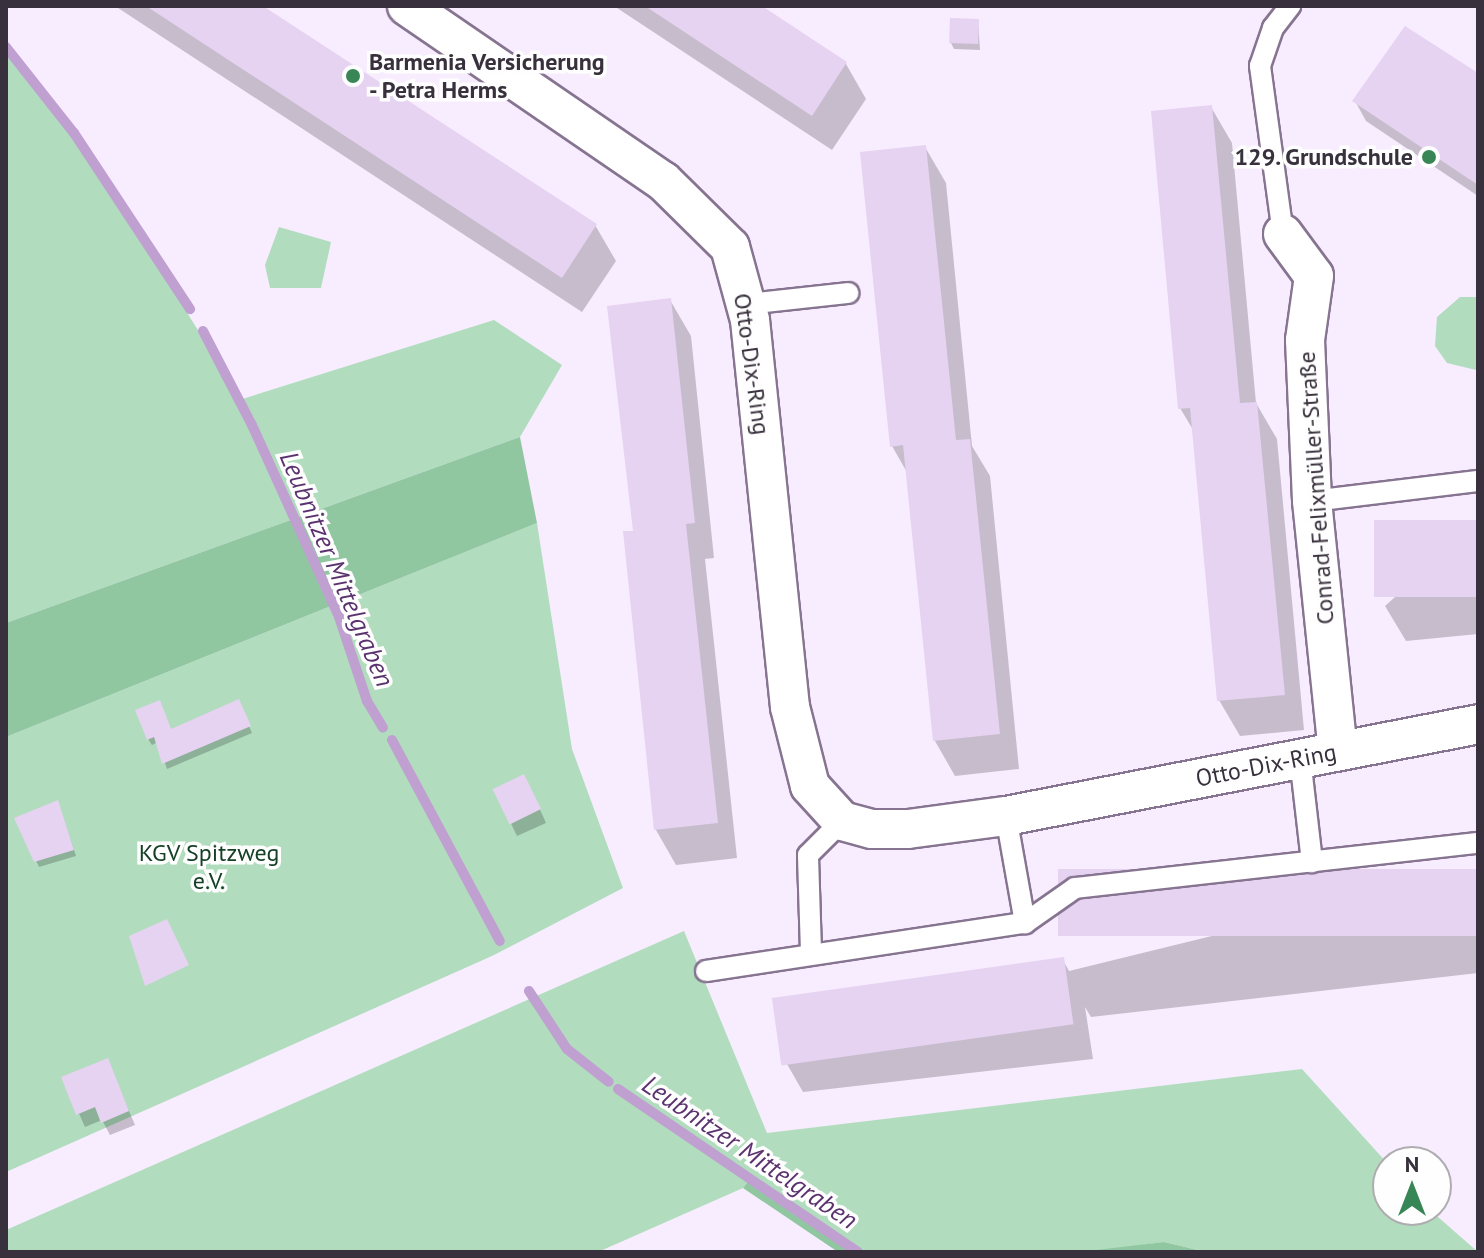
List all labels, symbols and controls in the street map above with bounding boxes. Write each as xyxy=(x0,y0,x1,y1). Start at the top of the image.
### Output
place label: Barmenia Versicherung - Petra Herms xyxy=(369,48,605,104)
marker: Barmenia Versicherung - Petra Herms xyxy=(344,67,362,85)
place label: 129. Grundschule xyxy=(1232,143,1413,171)
marker: 129. Grundschule xyxy=(1420,148,1438,166)
street label: Otto-Dix-Ring xyxy=(728,291,776,437)
street label: Conrad-Felixmüller-Straße xyxy=(1292,351,1340,625)
water label: Leubnitzer Mittelgraben xyxy=(273,447,401,691)
street label: Otto-Dix-Ring xyxy=(1193,737,1339,793)
park label: KGV Spitzweg e.V. xyxy=(138,839,280,895)
water label: Leubnitzer Mittelgraben xyxy=(637,1068,863,1236)
north arrow xyxy=(1372,1146,1452,1226)
text: N xyxy=(1405,1150,1419,1178)

